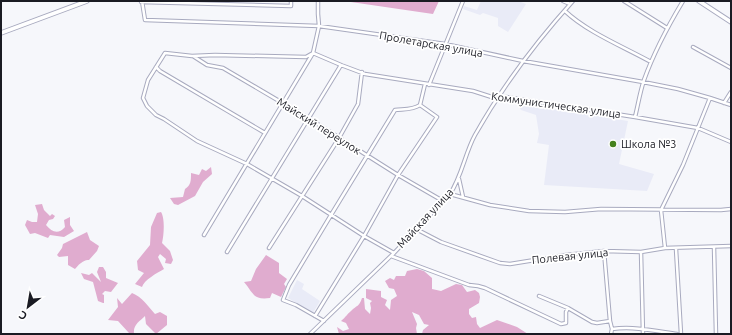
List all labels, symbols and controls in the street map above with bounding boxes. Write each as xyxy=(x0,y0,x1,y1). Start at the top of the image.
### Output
street label: Пролетарская улица xyxy=(378,29,484,59)
street label: Коммунистическая улица xyxy=(490,90,622,120)
street label: Майский переулок xyxy=(275,95,363,157)
place label: Школа №3 xyxy=(621,138,676,150)
marker: Школа №3 xyxy=(608,139,618,149)
street label: Майская улица xyxy=(394,186,456,250)
street label: Полевая улица xyxy=(531,246,609,266)
north arrow xyxy=(8,287,48,327)
text: С xyxy=(17,309,29,323)

